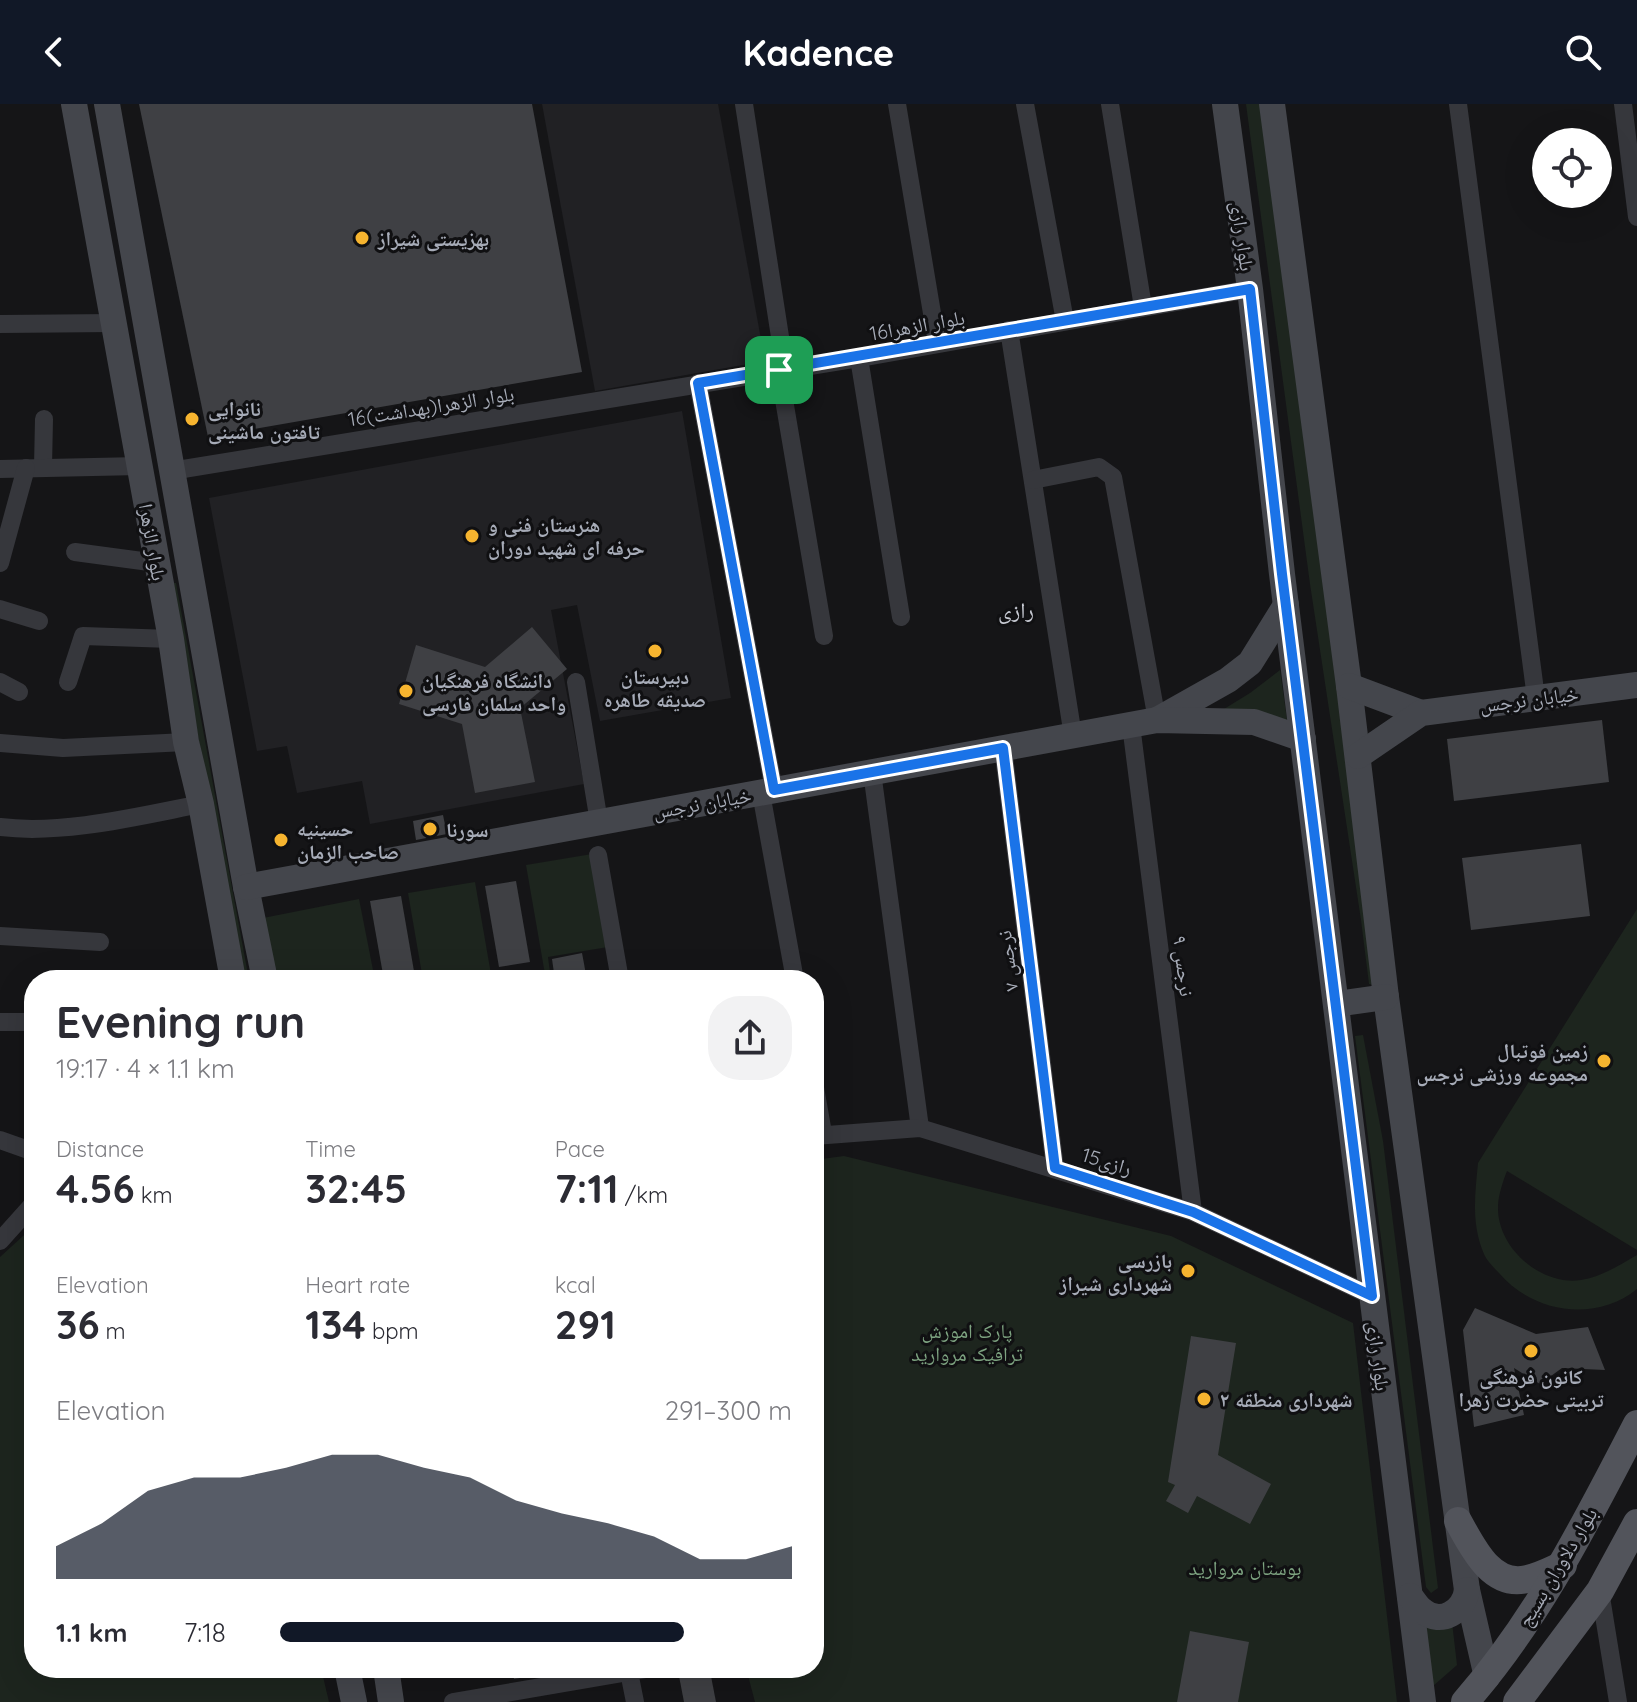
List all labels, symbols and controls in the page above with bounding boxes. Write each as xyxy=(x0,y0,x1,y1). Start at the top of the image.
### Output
icon: back xyxy=(32,30,76,74)
text: Kadence xyxy=(743,30,894,75)
icon: search xyxy=(1561,30,1605,74)
map controls xyxy=(1532,128,1612,208)
button: locate xyxy=(1532,128,1612,208)
street label: بلوار رازی xyxy=(1226,199,1260,273)
place label: بهزیستی شیراز xyxy=(377,226,489,252)
marker: بهزیستی شیراز xyxy=(353,229,371,247)
street label: 16بلوار الزهرا xyxy=(868,304,966,346)
pin xyxy=(745,336,813,404)
icon: arrive xyxy=(757,348,801,392)
street label: 16بلوار الزهرا(بهداشت) xyxy=(346,381,516,431)
place label: نانوایی تافتون ماشینی xyxy=(208,396,320,445)
marker: نانوایی تافتون ماشینی xyxy=(183,410,201,428)
street label: بلوار الزهرا xyxy=(134,502,172,582)
place label: هنرستان فنی و حرفه ای شهید دوران xyxy=(488,512,645,560)
marker: هنرستان فنی و حرفه ای شهید دوران xyxy=(463,527,481,545)
district label: رازی xyxy=(998,596,1034,624)
marker: دبیرستان صدیقه طاهره xyxy=(646,642,664,660)
place label: دبیرستان صدیقه طاهره xyxy=(604,664,706,712)
place label: دانشگاه فرهنگیان واحد سلمان فارسی xyxy=(422,668,566,717)
street label: خیابان نرجس xyxy=(1478,681,1580,717)
marker: دانشگاه فرهنگیان واحد سلمان فارسی xyxy=(397,682,415,700)
street label: خیابان نرجس xyxy=(651,782,753,824)
place label: حسینیه صاحب الزمان xyxy=(297,816,399,864)
place label: سورنا xyxy=(446,817,489,842)
marker: سورنا xyxy=(421,820,439,838)
marker: حسینیه صاحب الزمان xyxy=(272,831,290,849)
street label: نرجس ۷ xyxy=(991,929,1023,993)
street label: نرجس ۹ xyxy=(1168,934,1200,998)
text: Evening run xyxy=(56,994,305,1049)
button: share xyxy=(708,996,792,1080)
place label: زمین فوتبال مجموعه ورزشی نرجس xyxy=(1417,1038,1588,1087)
text: 19:17 · 4 × 1.1 km xyxy=(56,1052,235,1085)
marker: زمین فوتبال مجموعه ورزشی نرجس xyxy=(1595,1052,1613,1070)
text: Distance xyxy=(56,1135,144,1163)
text: Time xyxy=(305,1135,356,1163)
text: Pace xyxy=(555,1135,605,1163)
street label: 15رازی xyxy=(1079,1142,1135,1180)
text: 4.56 xyxy=(56,1163,135,1213)
text: 32:45 xyxy=(305,1163,407,1213)
text: 7:11 xyxy=(555,1163,619,1213)
text: km xyxy=(135,1181,172,1209)
text: /km xyxy=(619,1181,668,1209)
place label: بازرسی شهرداری شیراز xyxy=(1059,1248,1172,1296)
marker: بازرسی شهرداری شیراز xyxy=(1179,1262,1197,1280)
text: Elevation xyxy=(56,1271,149,1299)
text: Heart rate xyxy=(305,1271,410,1299)
text: kcal xyxy=(555,1271,596,1299)
text: 36 xyxy=(56,1299,100,1349)
text: 134 xyxy=(305,1299,366,1349)
text: 291 xyxy=(555,1299,616,1349)
text: m xyxy=(100,1317,126,1345)
text: bpm xyxy=(366,1317,419,1345)
park label: پارک اموزش ترافیک مروارید xyxy=(911,1318,1023,1366)
street label: بلوار رازی xyxy=(1362,1320,1396,1392)
marker: کانون فرهنگی تربیتی حضرت زهرا xyxy=(1522,1342,1540,1360)
place label: کانون فرهنگی تربیتی حضرت زهرا xyxy=(1458,1364,1604,1413)
place label: شهرداری منطقه ۲ xyxy=(1220,1387,1352,1412)
marker: شهرداری منطقه ۲ xyxy=(1195,1390,1213,1408)
text: Elevation xyxy=(56,1394,166,1427)
text: 291–300 m xyxy=(665,1394,792,1427)
street label: بلوار دلاوران بسیج xyxy=(1512,1503,1603,1632)
park label: بوستان مروارید xyxy=(1189,1555,1301,1580)
text: 1.1 km xyxy=(56,1616,127,1649)
text: 7:18 xyxy=(184,1616,226,1649)

